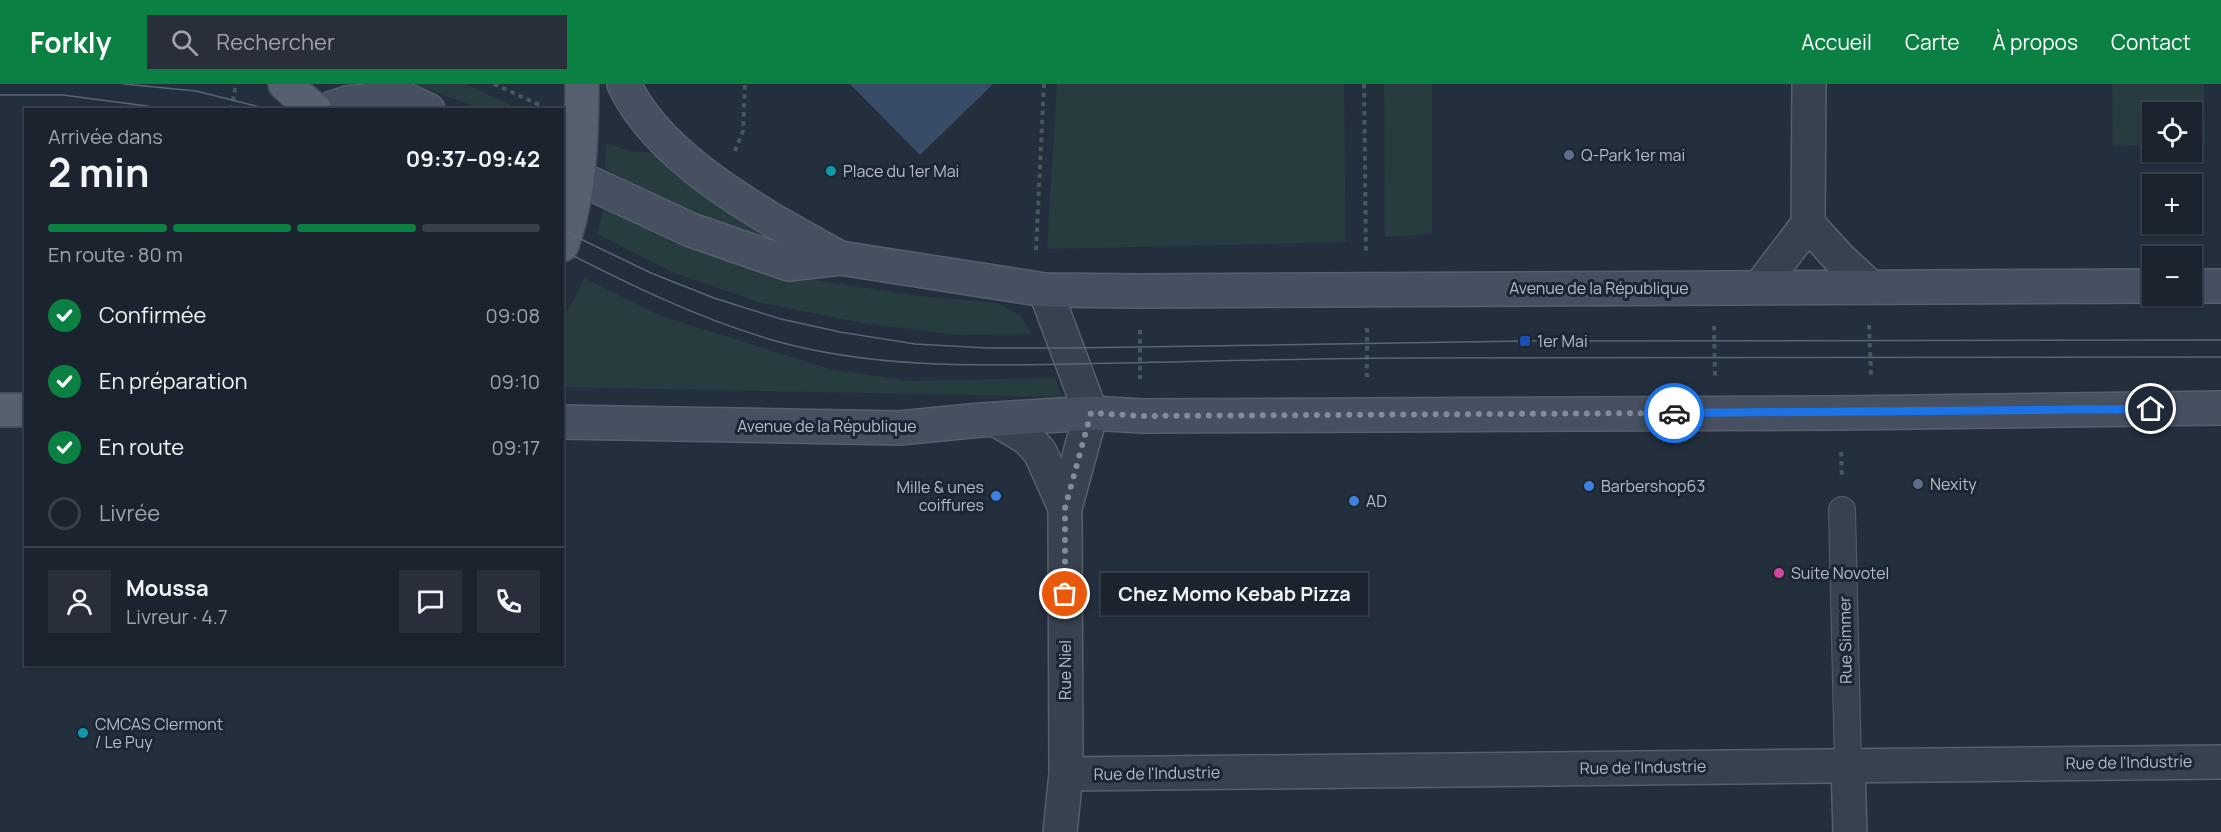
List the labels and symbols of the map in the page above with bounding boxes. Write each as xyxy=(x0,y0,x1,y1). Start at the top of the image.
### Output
place label: Q-Park 1er mai xyxy=(1581,144,1685,166)
marker: Q-Park 1er mai xyxy=(1562,148,1576,162)
place label: Place du 1er Mai xyxy=(843,160,959,182)
marker: Place du 1er Mai xyxy=(824,164,838,178)
street label: Avenue de la République xyxy=(1509,277,1689,299)
place label: 1er Mai xyxy=(1537,330,1588,352)
marker: 1er Mai xyxy=(1518,334,1532,348)
courier xyxy=(1644,383,1704,443)
pin xyxy=(2125,383,2176,434)
street label: Avenue de la République xyxy=(737,415,917,437)
place label: Nexity xyxy=(1930,473,1977,495)
place label: Barbershop63 xyxy=(1601,475,1705,497)
place label: Mille & unes coiffures xyxy=(896,476,984,516)
marker: Nexity xyxy=(1911,477,1925,491)
marker: Barbershop63 xyxy=(1582,479,1596,493)
marker: Mille & unes coiffures xyxy=(989,489,1003,503)
place label: AD xyxy=(1366,490,1387,512)
marker: AD xyxy=(1347,494,1361,508)
place label: Suite Novotel xyxy=(1791,562,1889,584)
marker: Suite Novotel xyxy=(1772,566,1786,580)
pin xyxy=(1039,568,1090,619)
callout: Chez Momo Kebab Pizza xyxy=(1101,573,1368,615)
street label: Rue Simmer xyxy=(1833,596,1857,684)
street label: Rue Niel xyxy=(1054,640,1076,700)
place label: CMCAS Clermont / Le Puy xyxy=(95,713,223,753)
marker: CMCAS Clermont / Le Puy xyxy=(76,726,90,740)
street label: Rue de l'Industrie xyxy=(2065,750,2193,774)
street label: Rue de l'Industrie xyxy=(1579,755,1707,779)
street label: Rue de l'Industrie xyxy=(1093,761,1221,785)

